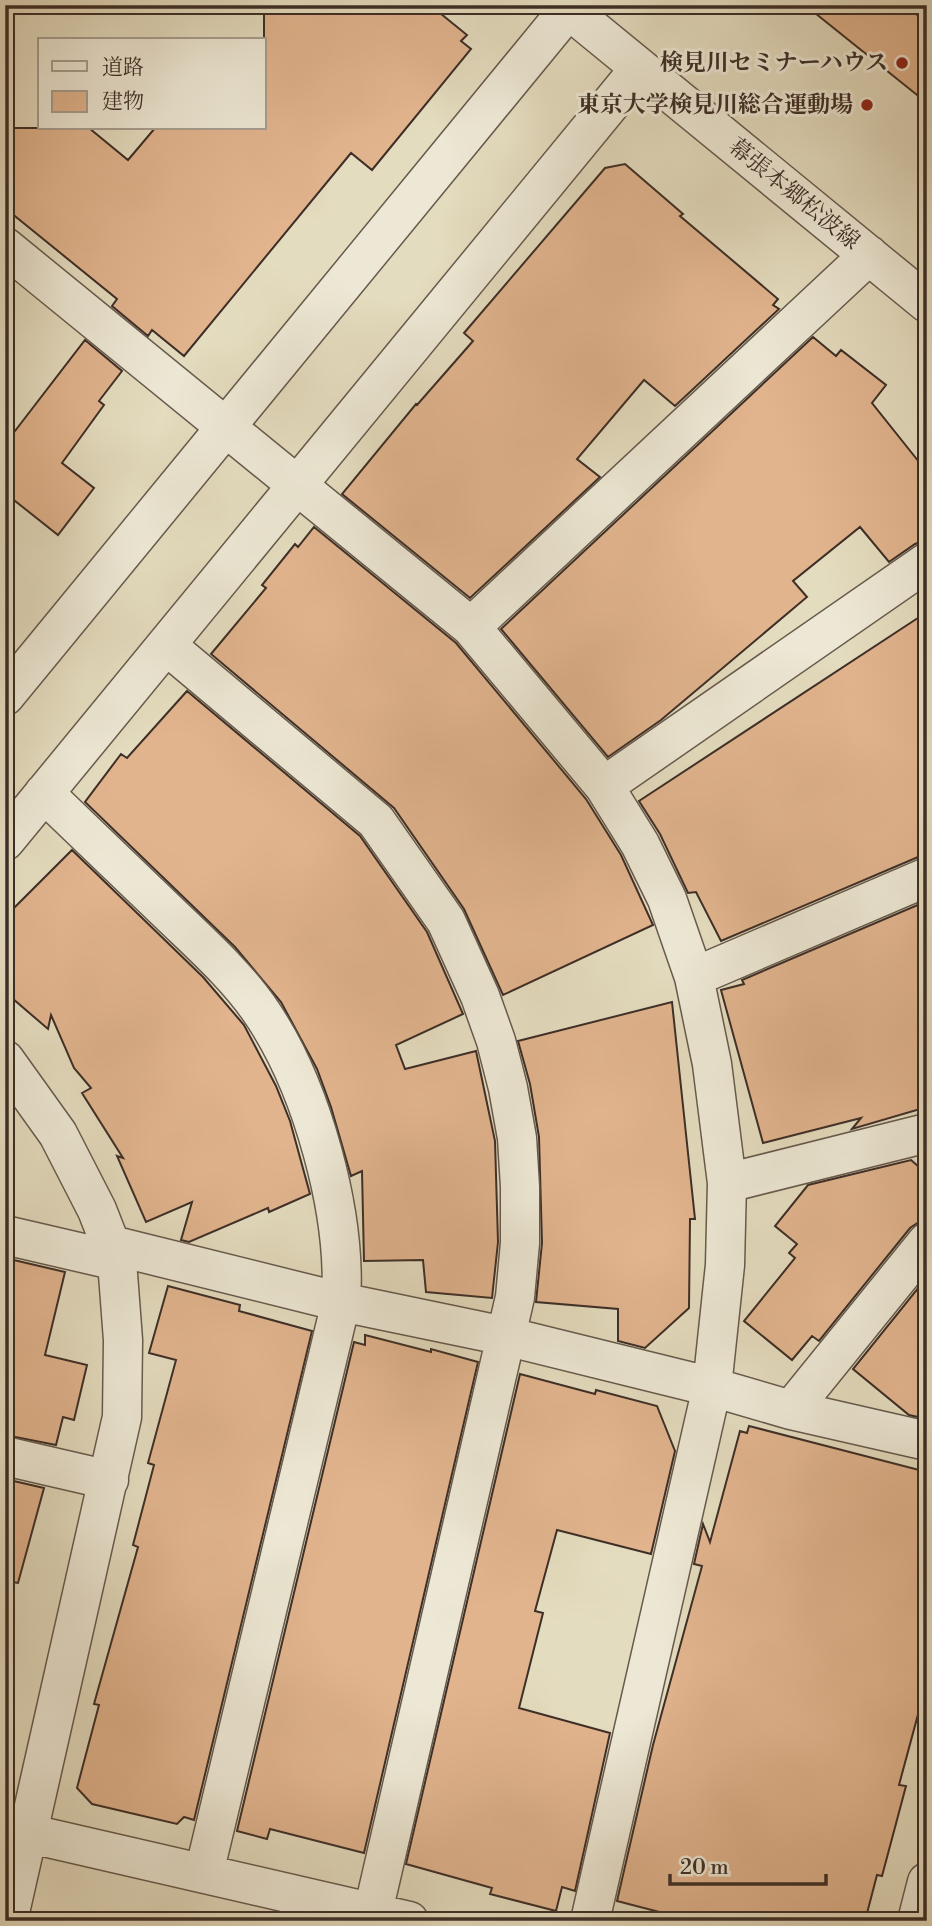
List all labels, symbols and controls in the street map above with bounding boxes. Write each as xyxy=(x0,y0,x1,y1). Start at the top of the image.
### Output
legend xyxy=(38,38,266,130)
place label: 検見川セミナーハウス xyxy=(660,49,888,77)
text: 道路 xyxy=(102,55,144,81)
marker: 検見川セミナーハウス xyxy=(894,55,910,71)
text: 建物 xyxy=(102,89,144,115)
place label: 東京大学検見川総合運動場 xyxy=(577,91,853,119)
marker: 東京大学検見川総合運動場 xyxy=(859,97,875,113)
street label: 幕張本郷松波線 xyxy=(723,132,865,256)
scale bar xyxy=(670,1842,825,1886)
text: 20 m xyxy=(680,1855,729,1881)

